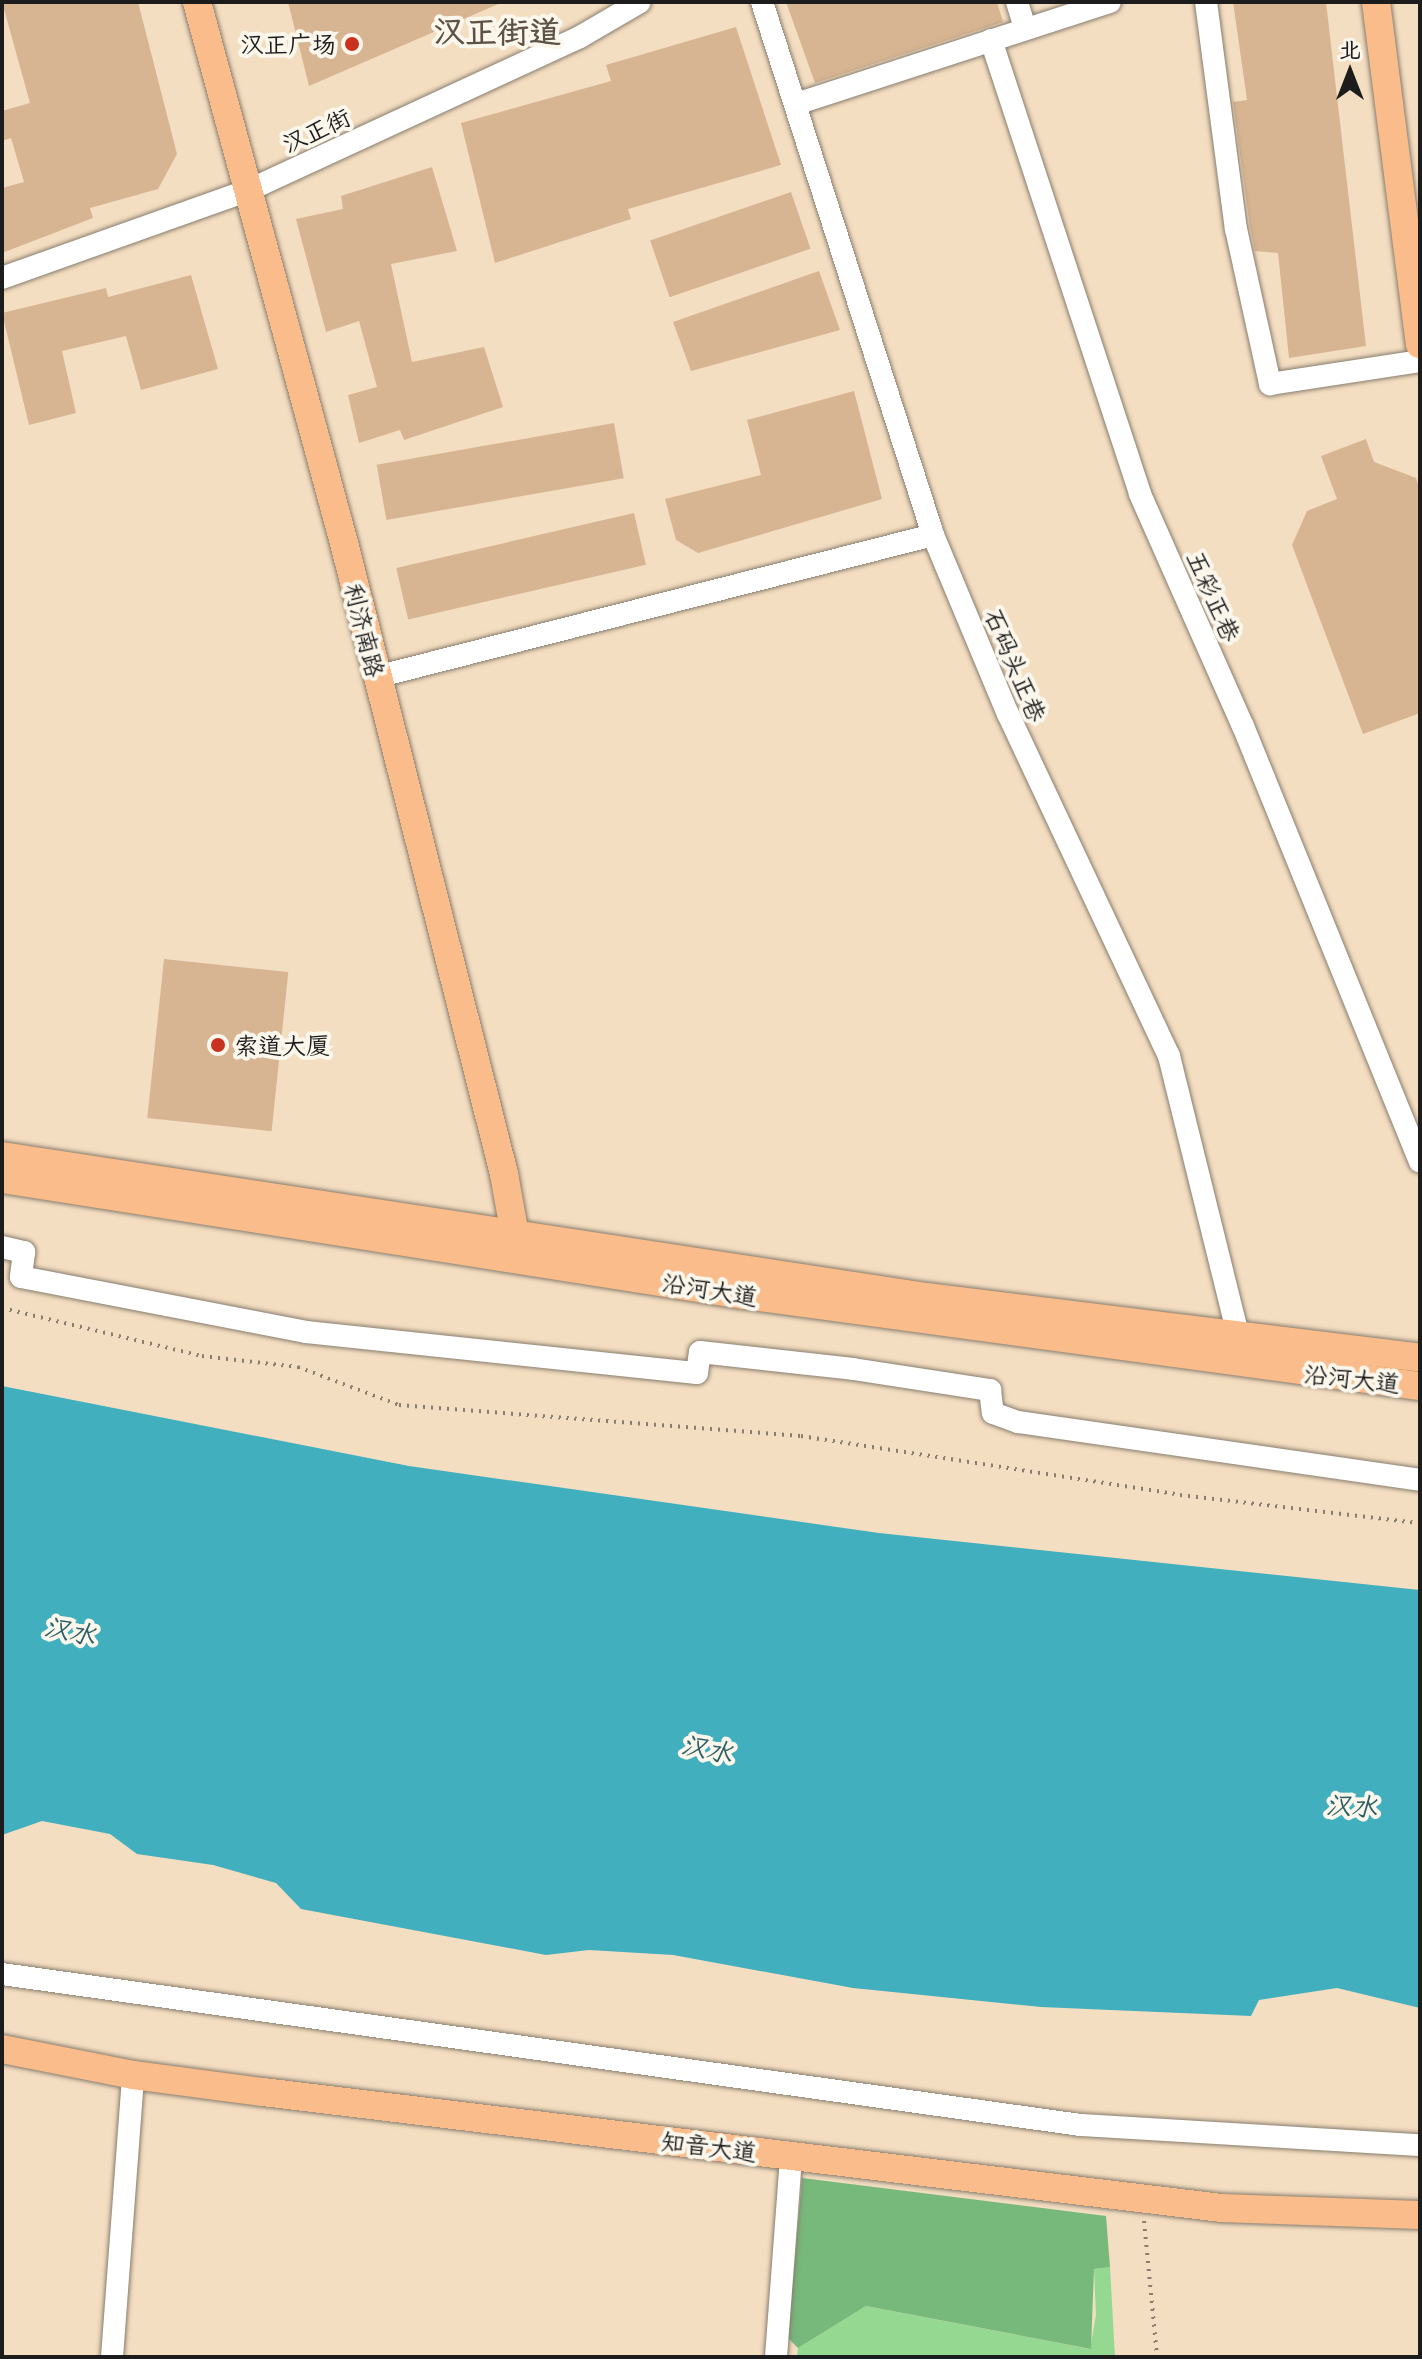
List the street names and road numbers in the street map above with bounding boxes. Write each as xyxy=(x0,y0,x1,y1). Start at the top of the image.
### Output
street label: 汉正街 xyxy=(277,102,355,158)
street label: 五彩正巷 xyxy=(1181,546,1247,646)
street label: 利济南路 xyxy=(339,580,391,680)
street label: 石码头正巷 xyxy=(979,604,1053,726)
street label: 沿河大道 xyxy=(660,1267,760,1311)
street label: 沿河大道 xyxy=(1303,1359,1401,1397)
street label: 知音大道 xyxy=(660,2126,758,2166)

